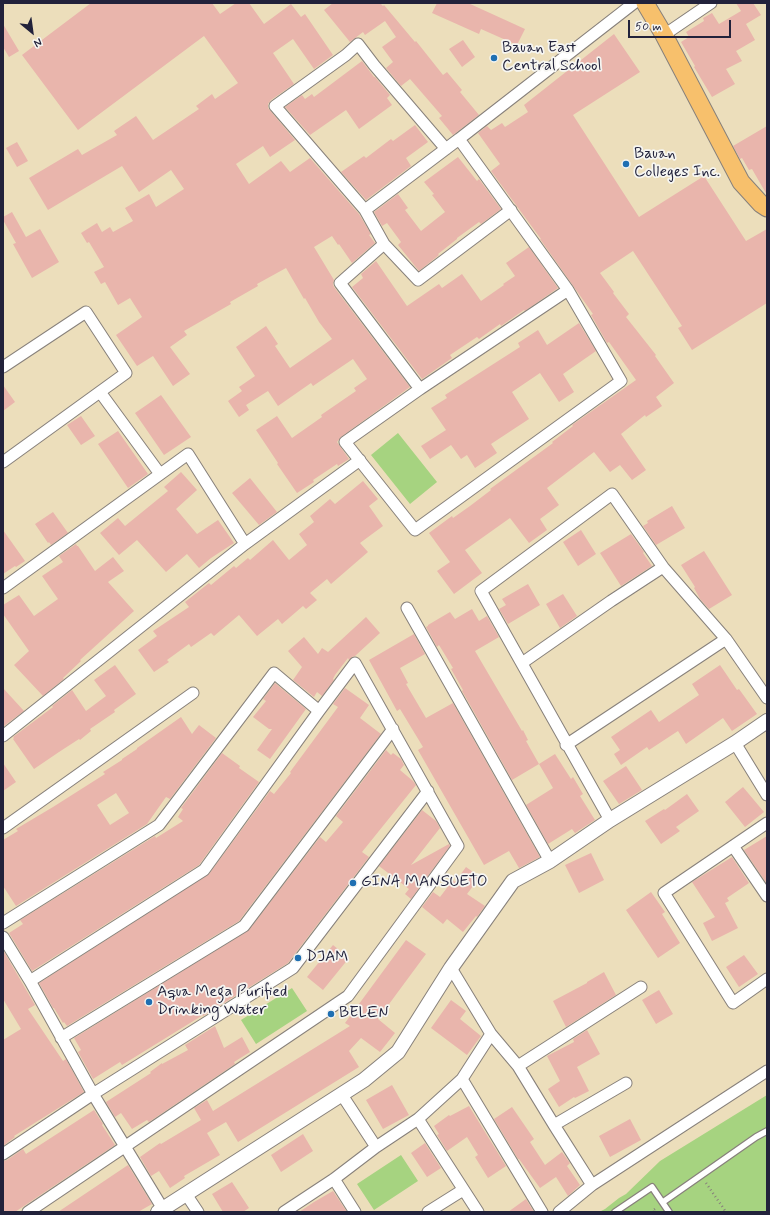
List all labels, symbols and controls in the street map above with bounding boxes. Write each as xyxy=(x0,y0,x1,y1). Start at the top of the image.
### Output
north arrow xyxy=(12,12,52,52)
scale bar xyxy=(630,12,733,38)
text: 50 m xyxy=(635,19,662,35)
text: N xyxy=(31,35,44,50)
place label: Bauan East Central School xyxy=(502,39,601,77)
marker: Bauan East Central School xyxy=(489,53,499,63)
place label: Bauan Colleges Inc. xyxy=(634,145,720,183)
marker: Bauan Colleges Inc. xyxy=(621,159,631,169)
place label: GINA MANSUETO xyxy=(361,873,488,893)
marker: GINA MANSUETO xyxy=(348,878,358,888)
place label: DJAM xyxy=(306,948,349,968)
marker: DJAM xyxy=(293,953,303,963)
place label: Aqua Mega Purified Drinking Water xyxy=(157,983,287,1021)
marker: Aqua Mega Purified Drinking Water xyxy=(144,997,154,1007)
place label: BELEN xyxy=(339,1004,388,1024)
marker: BELEN xyxy=(326,1009,336,1019)

